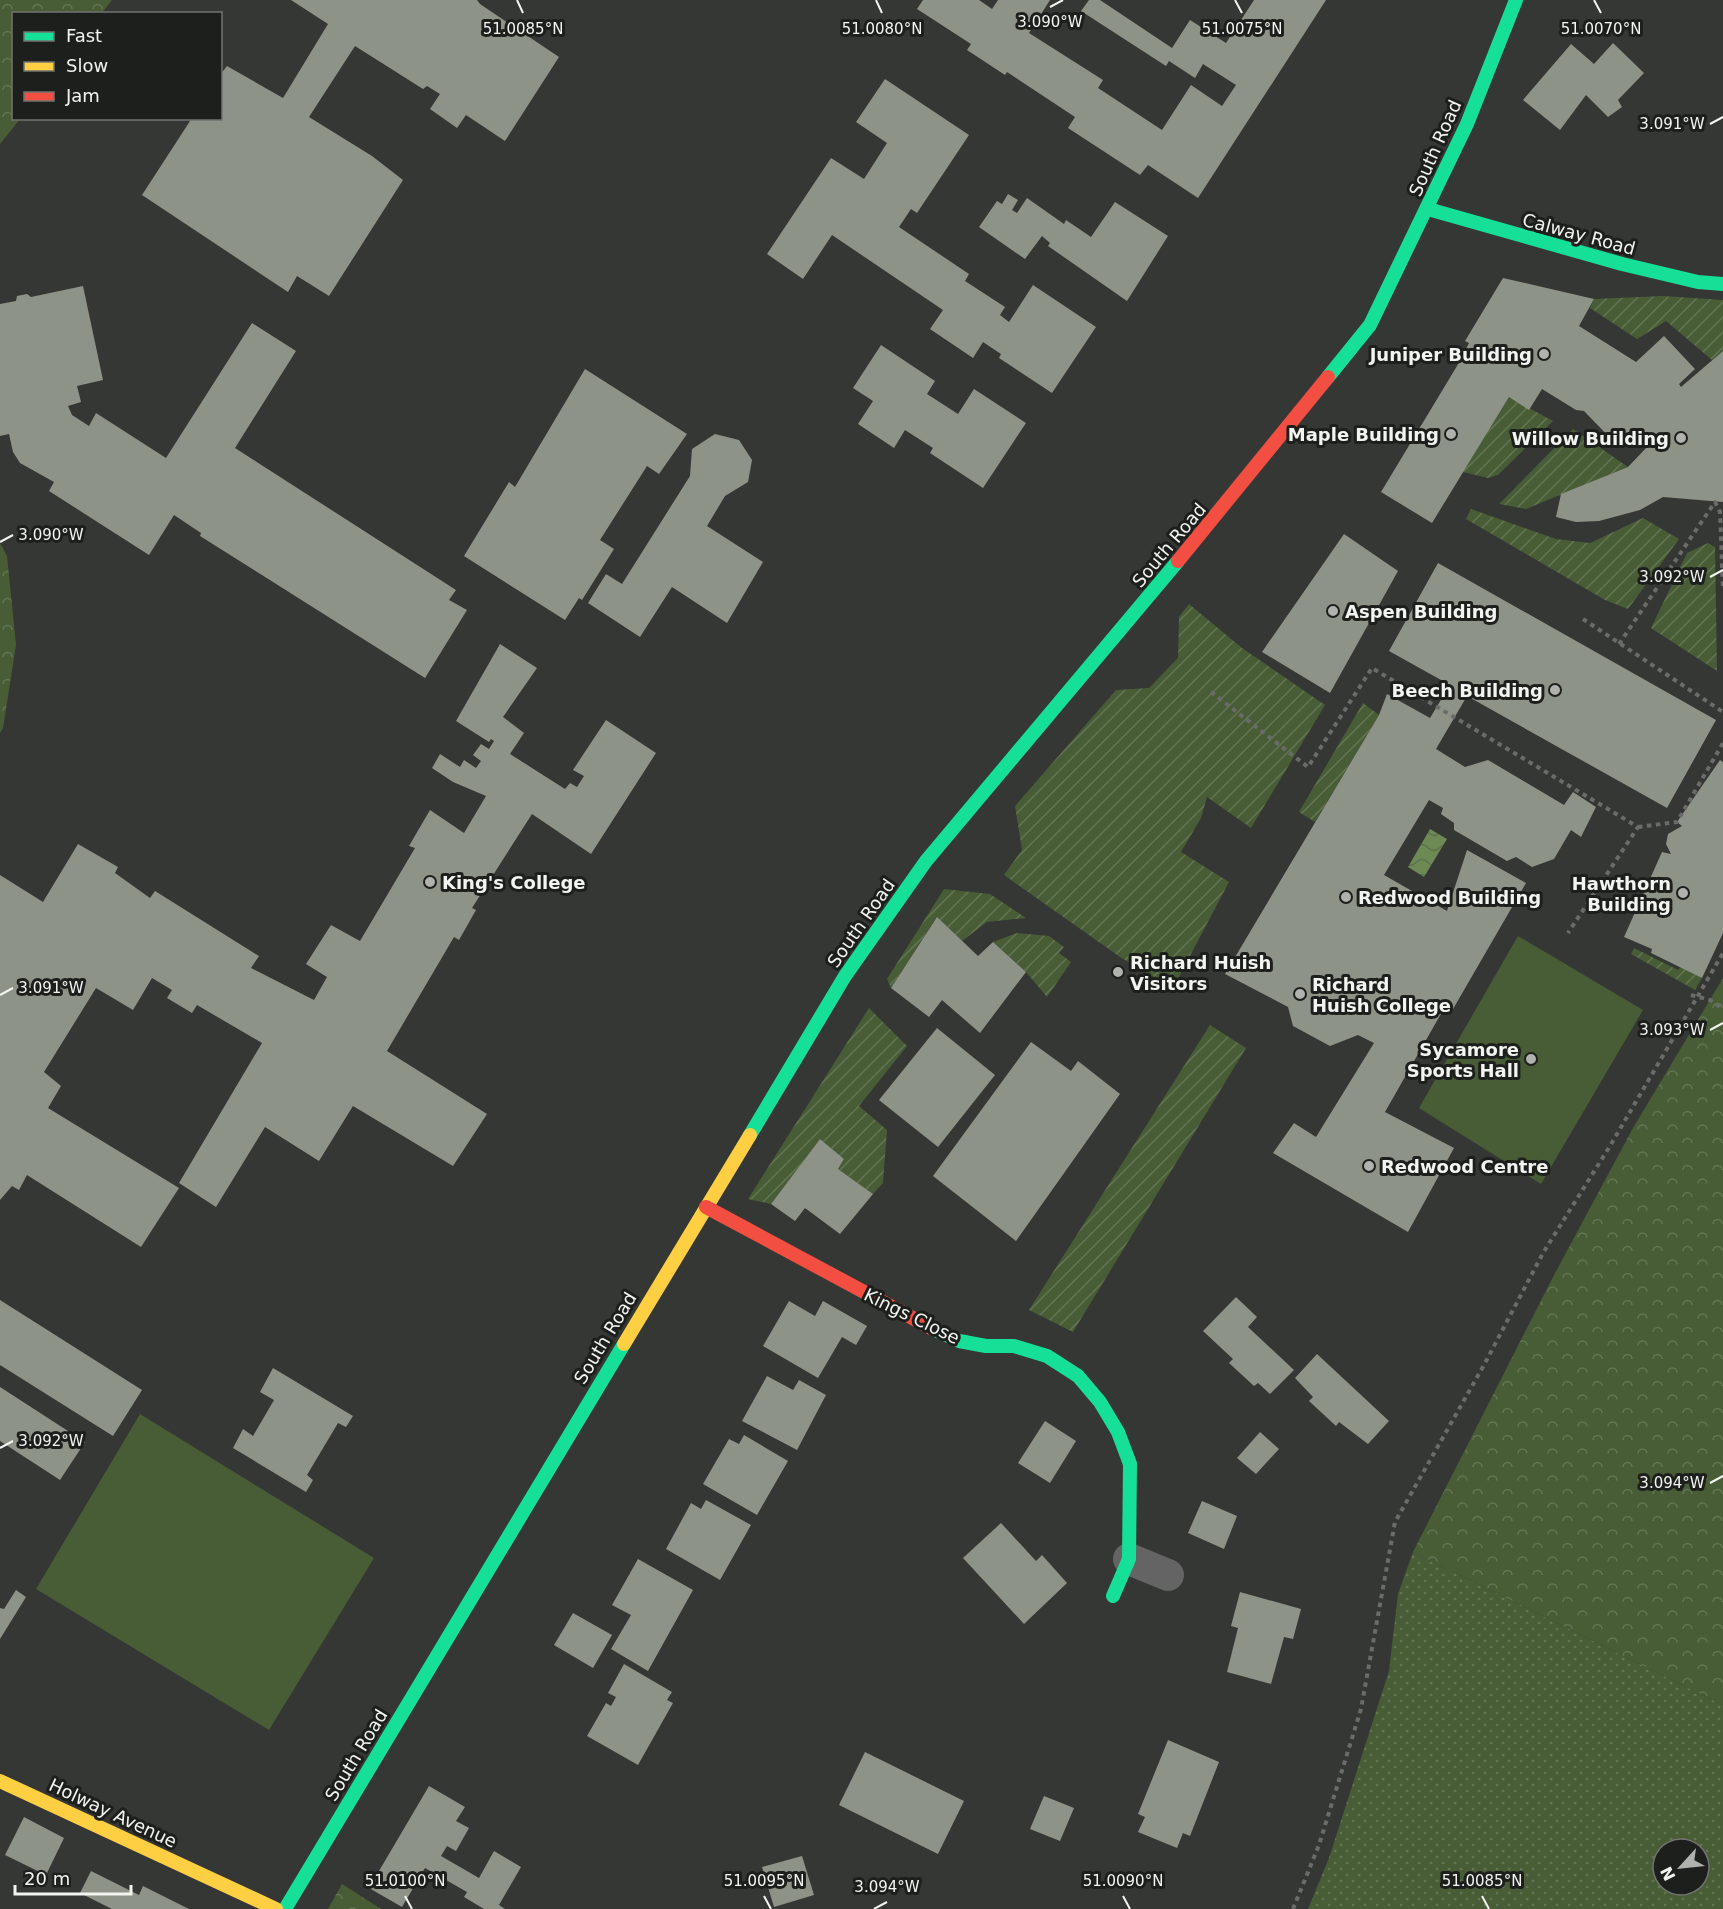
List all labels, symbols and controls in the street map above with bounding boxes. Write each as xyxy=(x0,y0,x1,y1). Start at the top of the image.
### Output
legend xyxy=(12,12,222,120)
text: 3.090°W xyxy=(1017,13,1083,31)
text: 51.0085°N xyxy=(483,20,563,38)
text: 51.0080°N xyxy=(842,20,922,38)
text: 51.0075°N xyxy=(1202,20,1282,38)
text: 51.0070°N xyxy=(1561,20,1641,38)
text: Fast xyxy=(66,25,102,46)
text: Slow xyxy=(66,55,108,76)
text: Jam xyxy=(65,85,100,106)
street label: South Road xyxy=(1404,97,1466,199)
text: 3.091°W xyxy=(1639,115,1705,133)
street label: Calway Road xyxy=(1520,209,1638,259)
place label: Juniper Building xyxy=(1368,344,1532,365)
marker: Juniper Building xyxy=(1537,347,1551,361)
place label: Maple Building xyxy=(1288,424,1439,445)
marker: Maple Building xyxy=(1444,427,1458,441)
place label: Willow Building xyxy=(1512,428,1669,449)
marker: Willow Building xyxy=(1674,431,1688,445)
street label: South Road xyxy=(1128,499,1210,591)
text: 3.090°W xyxy=(18,526,84,544)
text: 3.092°W xyxy=(1639,568,1705,586)
place label: Aspen Building xyxy=(1345,601,1497,622)
marker: Aspen Building xyxy=(1326,604,1340,618)
place label: Beech Building xyxy=(1391,680,1543,701)
marker: Beech Building xyxy=(1548,683,1562,697)
place label: King's College xyxy=(442,872,586,893)
place label: Hawthorn Building xyxy=(1572,873,1671,915)
marker: King's College xyxy=(423,875,437,889)
street label: South Road xyxy=(823,875,899,971)
marker: Hawthorn Building xyxy=(1676,886,1690,900)
place label: Redwood Building xyxy=(1358,887,1541,908)
marker: Redwood Building xyxy=(1339,890,1353,904)
place label: Richard Huish Visitors xyxy=(1130,952,1271,994)
marker: Richard Huish Visitors xyxy=(1111,965,1125,979)
place label: Richard Huish College xyxy=(1312,974,1451,1016)
text: 3.091°W xyxy=(18,979,84,997)
marker: Richard Huish College xyxy=(1293,987,1307,1001)
text: 3.093°W xyxy=(1639,1021,1705,1039)
place label: Sycamore Sports Hall xyxy=(1407,1039,1519,1081)
marker: Sycamore Sports Hall xyxy=(1524,1052,1538,1066)
place label: Redwood Centre xyxy=(1381,1156,1548,1177)
marker: Redwood Centre xyxy=(1362,1159,1376,1173)
street label: Kings Close xyxy=(861,1284,963,1348)
street label: South Road xyxy=(569,1288,641,1388)
text: 3.092°W xyxy=(18,1432,84,1450)
text: 3.094°W xyxy=(1639,1474,1705,1492)
street label: South Road xyxy=(320,1705,392,1805)
street label: Holway Avenue xyxy=(46,1774,180,1852)
north arrow xyxy=(1651,1837,1711,1897)
scale bar xyxy=(15,1858,130,1896)
text: N xyxy=(1657,1863,1680,1884)
text: 20 m xyxy=(24,1868,70,1889)
text: 51.0100°N xyxy=(365,1872,445,1890)
text: 51.0095°N xyxy=(724,1872,804,1890)
text: 51.0090°N xyxy=(1083,1872,1163,1890)
text: 51.0085°N xyxy=(1442,1872,1522,1890)
text: 3.094°W xyxy=(854,1878,920,1896)

